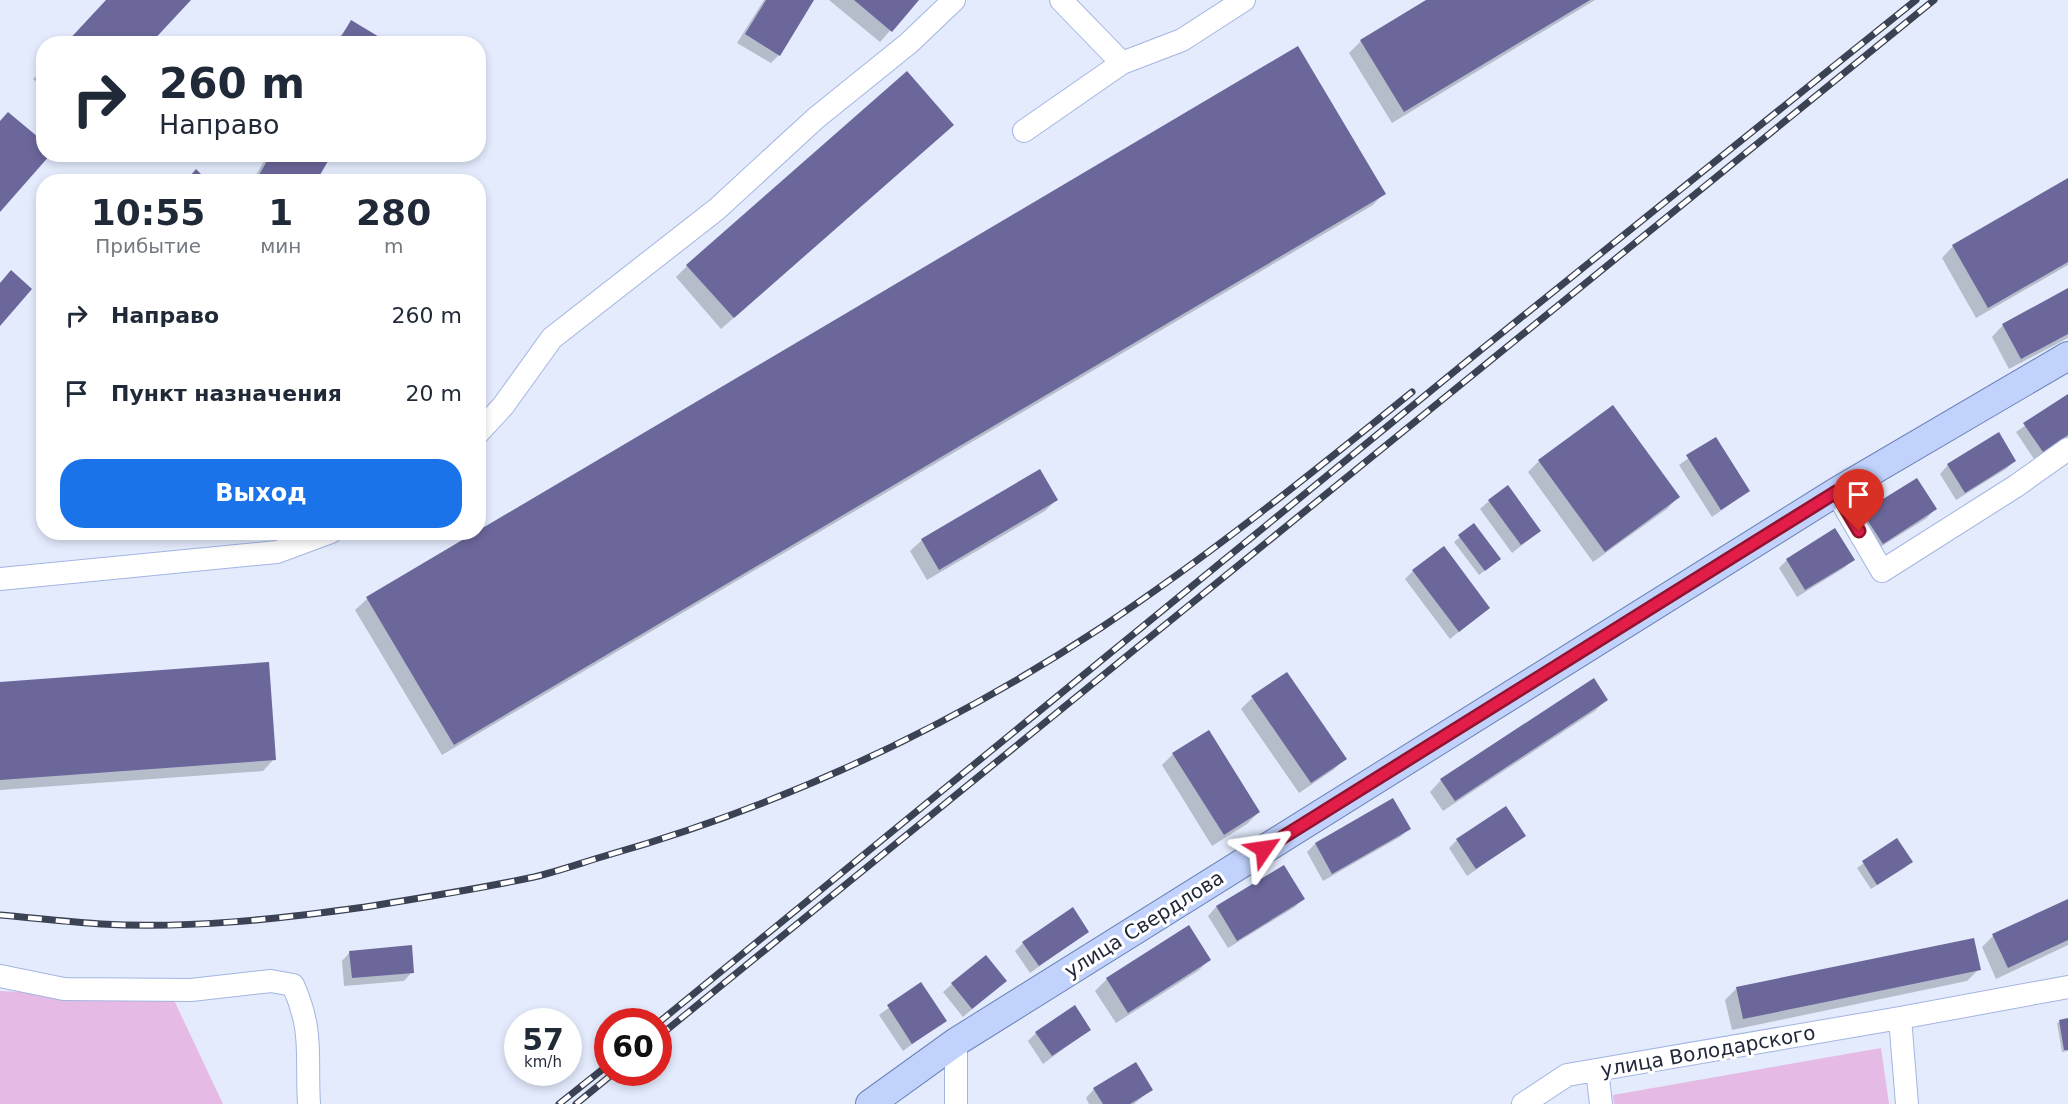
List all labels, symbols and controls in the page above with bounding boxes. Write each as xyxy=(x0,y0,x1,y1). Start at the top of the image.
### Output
text: 260 m xyxy=(159,59,305,108)
icon: right xyxy=(60,60,138,138)
text: Направо xyxy=(159,109,280,140)
text: 10:55 xyxy=(91,192,205,233)
text: 1 xyxy=(268,192,293,233)
text: 280 xyxy=(356,192,431,233)
text: Прибытие xyxy=(95,234,201,258)
text: мин xyxy=(260,234,301,258)
text: m xyxy=(384,234,403,258)
icon: right xyxy=(60,299,93,332)
text: Направо xyxy=(111,303,219,328)
text: 260 m xyxy=(392,303,462,328)
icon: arrive xyxy=(60,377,93,410)
text: Пункт назначения xyxy=(111,381,342,406)
text: 20 m xyxy=(406,381,462,406)
button: Выход xyxy=(60,459,462,528)
pin xyxy=(1833,469,1884,531)
icon: arrive xyxy=(1842,478,1875,511)
position arrow xyxy=(1232,817,1296,881)
street label: улица Свердлова xyxy=(1060,865,1228,983)
speed limit sign: 60 xyxy=(594,1008,672,1086)
street label: улица Володарского xyxy=(1599,1020,1817,1082)
text: 57 xyxy=(522,1022,564,1057)
text: km/h xyxy=(524,1053,562,1071)

